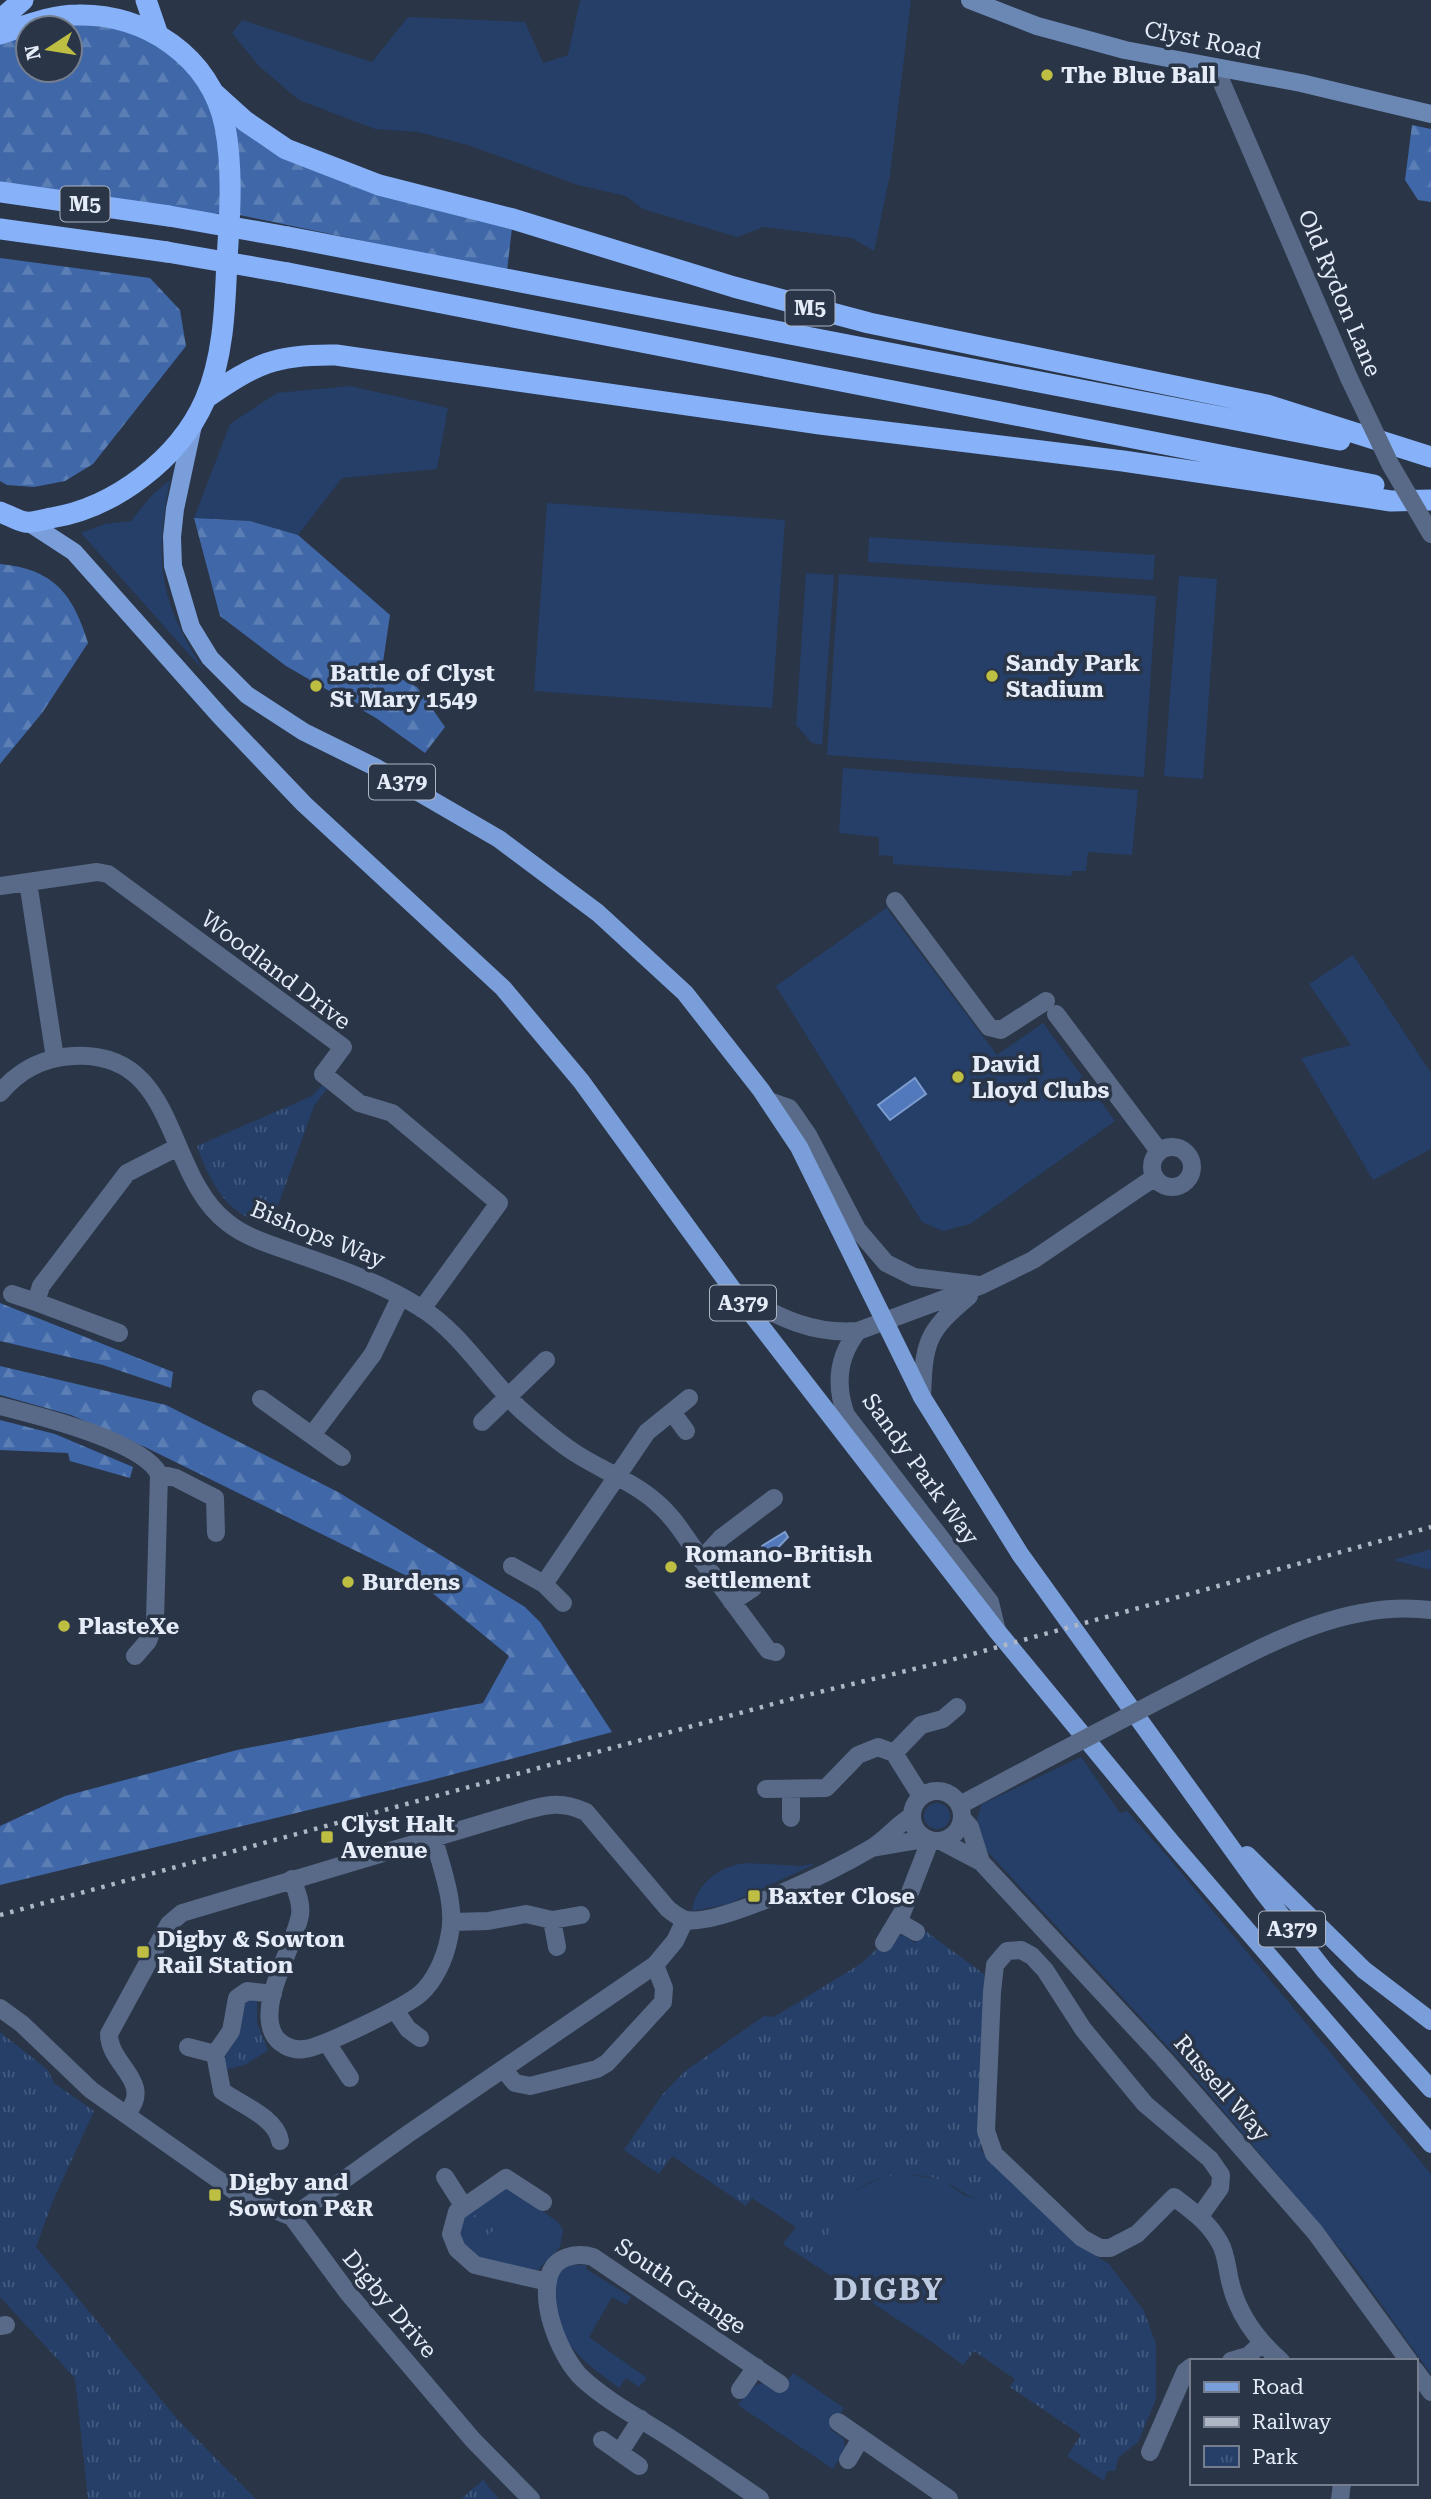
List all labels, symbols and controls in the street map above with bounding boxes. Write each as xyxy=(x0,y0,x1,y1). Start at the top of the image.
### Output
north arrow xyxy=(14,14,84,84)
street label: Clyst Road xyxy=(1142,16,1264,65)
text: N xyxy=(20,43,46,62)
place label: The Blue Ball xyxy=(1061,62,1216,89)
marker: The Blue Ball xyxy=(1039,67,1055,83)
road number: M5 xyxy=(60,186,110,222)
street label: Old Rydon Lane xyxy=(1292,206,1387,381)
road number: M5 xyxy=(786,290,834,326)
place label: Sandy Park Stadium xyxy=(1006,650,1140,703)
place label: Battle of Clyst St Mary 1549 xyxy=(330,660,495,713)
marker: Sandy Park Stadium xyxy=(984,668,1000,684)
marker: Battle of Clyst St Mary 1549 xyxy=(308,678,324,694)
road number: A379 xyxy=(369,764,435,800)
street label: Woodland Drive xyxy=(196,905,356,1035)
place label: David Lloyd Clubs xyxy=(972,1051,1110,1104)
marker: David Lloyd Clubs xyxy=(950,1069,966,1085)
street label: Bishops Way xyxy=(247,1195,389,1274)
road number: A379 xyxy=(710,1286,776,1320)
street label: Sandy Park Way xyxy=(857,1388,985,1550)
place label: Romano-British settlement xyxy=(685,1541,873,1594)
marker: Romano-British settlement xyxy=(663,1559,679,1575)
place label: Burdens xyxy=(362,1569,460,1596)
marker: Burdens xyxy=(340,1574,356,1590)
place label: PlasteXe xyxy=(78,1613,179,1640)
marker: PlasteXe xyxy=(56,1618,72,1634)
place label: Clyst Halt Avenue xyxy=(341,1811,455,1864)
marker: Clyst Halt Avenue xyxy=(319,1829,335,1845)
place label: Baxter Close xyxy=(768,1883,915,1910)
marker: Baxter Close xyxy=(746,1888,762,1904)
road number: A379 xyxy=(1259,1912,1325,1946)
place label: Digby & Sowton Rail Station xyxy=(157,1926,345,1979)
marker: Digby & Sowton Rail Station xyxy=(135,1944,151,1960)
street label: Russell Way xyxy=(1168,2030,1275,2147)
place label: Digby and Sowton P&R xyxy=(229,2169,374,2222)
marker: Digby and Sowton P&R xyxy=(207,2187,223,2203)
street label: South Grange xyxy=(610,2233,751,2340)
street label: Digby Drive xyxy=(337,2245,442,2364)
district label: DIGBY xyxy=(834,2272,944,2307)
legend xyxy=(1190,2359,1417,2485)
text: Road xyxy=(1252,2375,1304,2399)
text: Railway xyxy=(1252,2410,1332,2434)
text: Park xyxy=(1252,2445,1298,2469)

